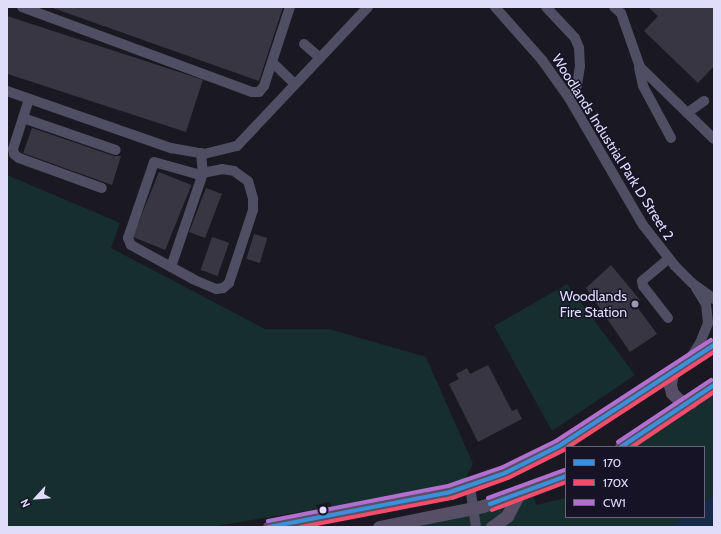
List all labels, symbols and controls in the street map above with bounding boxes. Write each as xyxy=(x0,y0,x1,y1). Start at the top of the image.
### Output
street label: Woodlands Industrial Park D Street 2 xyxy=(549,51,677,243)
place label: Woodlands Fire Station xyxy=(560,288,627,320)
marker: Woodlands Fire Station xyxy=(630,299,640,309)
legend xyxy=(565,446,705,518)
text: 170 xyxy=(603,455,621,470)
text: 170X xyxy=(603,475,628,490)
north arrow xyxy=(16,478,56,518)
text: CW1 xyxy=(603,495,626,510)
text: N xyxy=(17,497,33,510)
unlabelled marker xyxy=(318,505,328,515)

